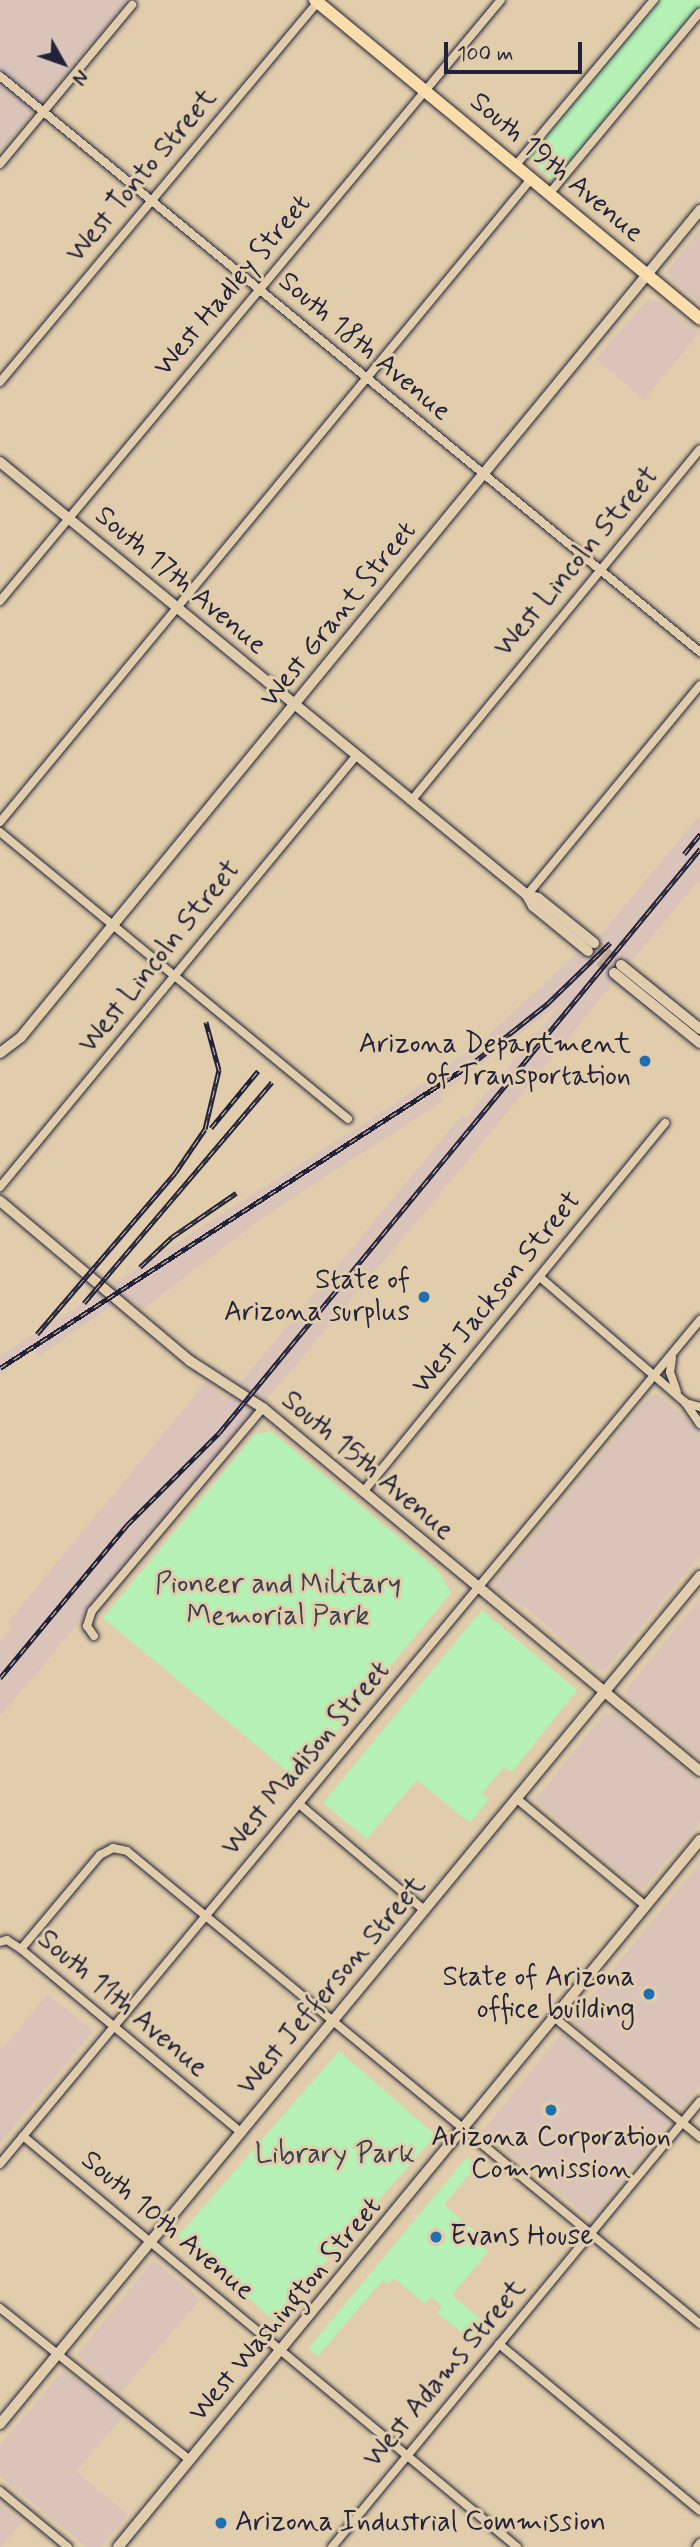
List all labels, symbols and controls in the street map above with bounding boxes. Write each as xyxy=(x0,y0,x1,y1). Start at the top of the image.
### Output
north arrow xyxy=(28,28,98,98)
scale bar xyxy=(448,28,586,72)
text: 100 m xyxy=(457,40,513,68)
text: N xyxy=(66,64,93,90)
street label: West Tonto Street xyxy=(59,82,225,270)
street label: South 19th Avenue xyxy=(462,86,650,250)
street label: West Hadley Street xyxy=(146,186,320,386)
street label: South 18th Avenue xyxy=(271,265,457,429)
street label: West Lincoln Street xyxy=(488,460,666,664)
street label: South 17th Avenue xyxy=(87,499,273,663)
street label: West Grant Street xyxy=(252,513,426,717)
street label: West Lincoln Street xyxy=(72,854,248,1060)
place label: Arizona Department of Transportation xyxy=(363,1028,631,1094)
marker: Arizona Department of Transportation xyxy=(637,1053,653,1069)
street label: West Jackson Street xyxy=(405,1185,589,1401)
place label: State of Arizona surplus xyxy=(227,1264,410,1330)
marker: State of Arizona surplus xyxy=(416,1289,432,1305)
street label: South 15th Avenue xyxy=(274,1384,460,1548)
park label: Pioneer and Military Memorial Park xyxy=(154,1568,402,1634)
street label: West Madison Street xyxy=(213,1653,399,1865)
street label: West Jefferson Street xyxy=(231,1870,433,2102)
street label: South 11th Avenue xyxy=(30,1923,214,2085)
place label: State of Arizona office building xyxy=(433,1961,635,2027)
marker: State of Arizona office building xyxy=(641,1986,657,2002)
marker: Arizona Corporation Commission xyxy=(543,2102,559,2118)
place label: Arizona Corporation Commission xyxy=(430,2121,672,2187)
park label: Library Park xyxy=(257,2138,413,2172)
street label: South 10th Avenue xyxy=(74,2144,260,2308)
street label: West Washington Street xyxy=(181,2189,391,2431)
place label: Evans House xyxy=(450,2220,593,2254)
marker: Evans House xyxy=(428,2229,444,2245)
street label: West Adams Street xyxy=(357,2273,533,2475)
place label: Arizona Industrial Commission xyxy=(235,2506,618,2540)
marker: Arizona Industrial Commission xyxy=(213,2515,229,2531)

